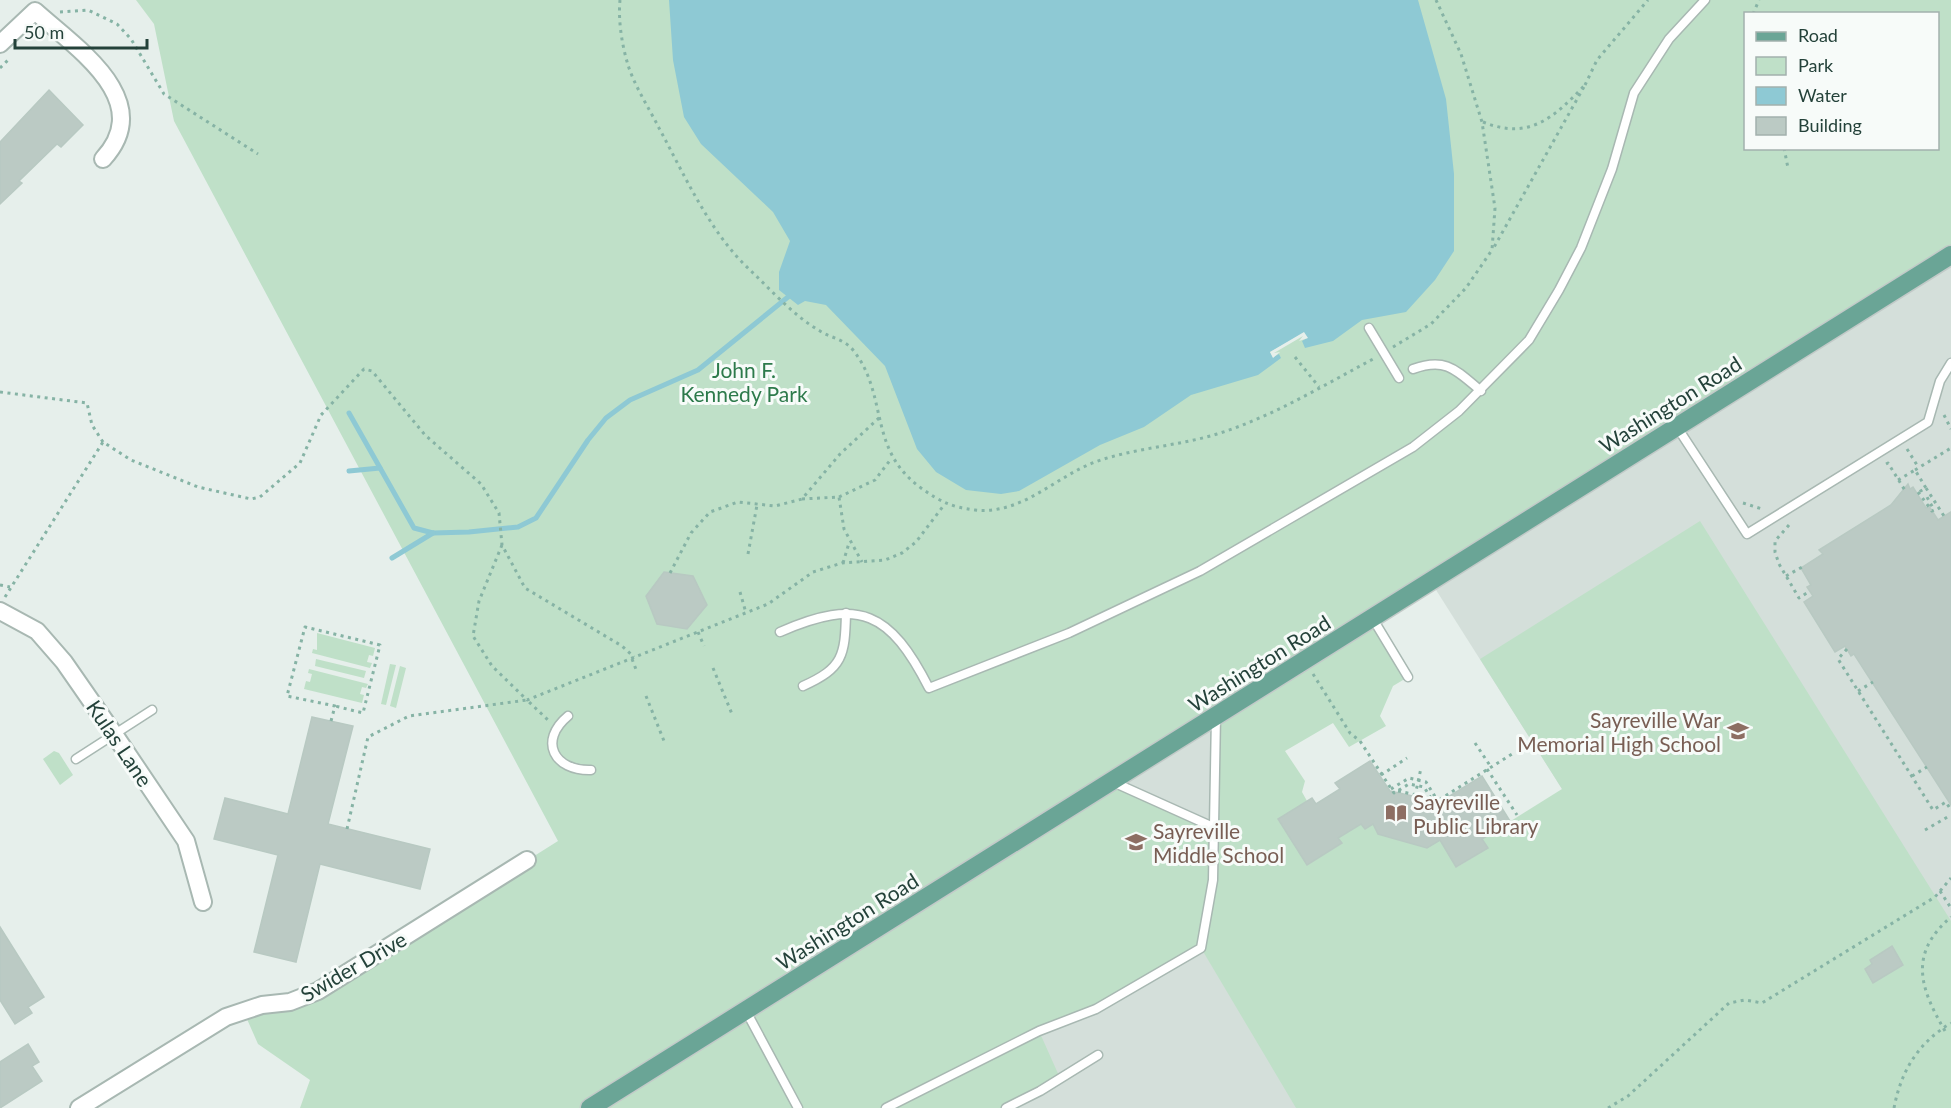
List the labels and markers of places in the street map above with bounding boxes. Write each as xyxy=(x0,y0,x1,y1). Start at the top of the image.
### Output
place label: Sayreville War Memorial High School xyxy=(1517,707,1721,756)
school or university icon: Sayreville War Memorial High School xyxy=(1726,719,1750,743)
place label: Sayreville Public Library xyxy=(1413,789,1539,838)
library icon: Sayreville Public Library xyxy=(1384,801,1408,825)
place label: Sayreville Middle School xyxy=(1153,818,1284,867)
school or university icon: Sayreville Middle School xyxy=(1124,830,1148,854)

